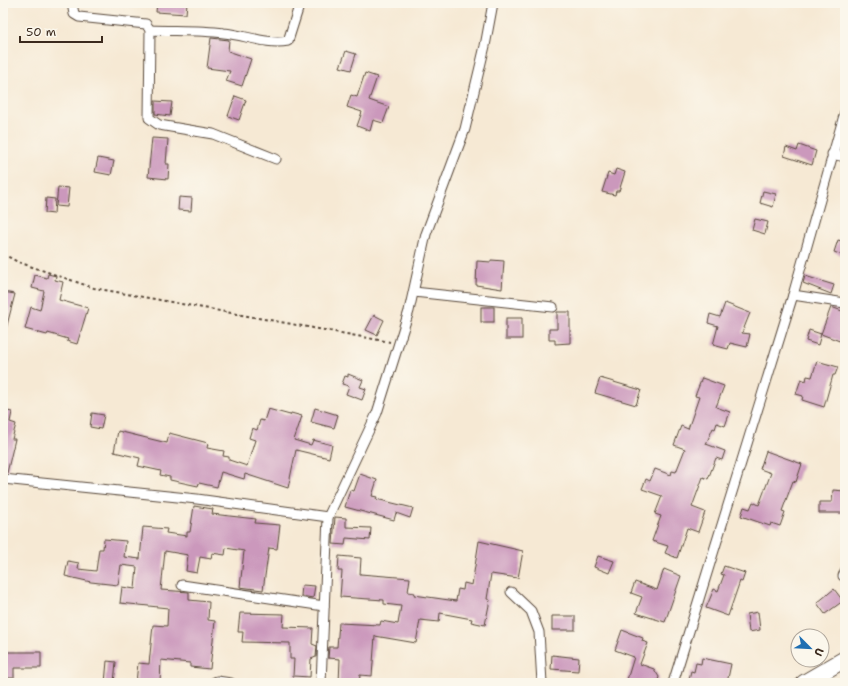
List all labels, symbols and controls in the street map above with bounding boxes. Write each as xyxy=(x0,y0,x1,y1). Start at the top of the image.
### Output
scale bar xyxy=(20,18,102,44)
text: 50 m xyxy=(26,24,56,40)
north arrow xyxy=(790,628,830,668)
text: U xyxy=(810,645,827,658)

